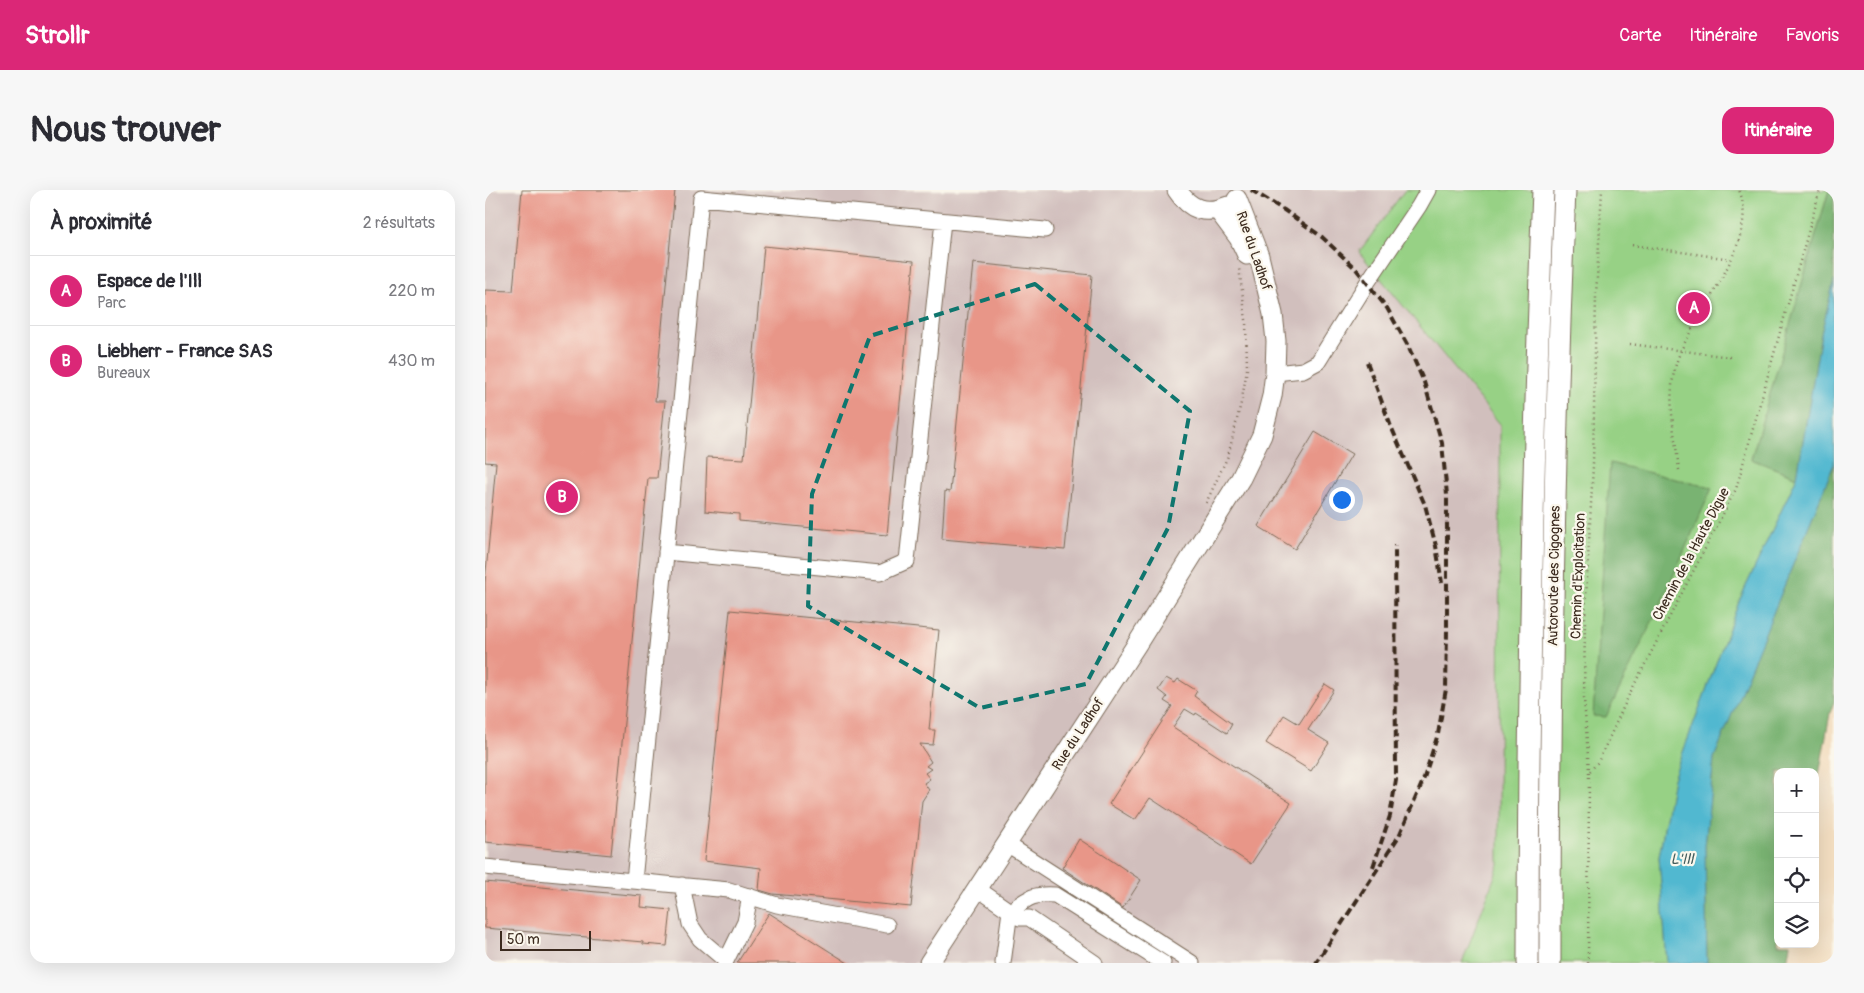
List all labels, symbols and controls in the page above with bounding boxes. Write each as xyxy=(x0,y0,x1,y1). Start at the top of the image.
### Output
text: Strollr xyxy=(25,21,90,50)
text: Carte xyxy=(1619,24,1661,47)
text: Itinéraire xyxy=(1689,24,1757,47)
text: Favoris xyxy=(1785,24,1839,47)
button: Itinéraire xyxy=(1722,107,1834,154)
text: Nous trouver xyxy=(30,108,221,152)
text: À proximité xyxy=(50,209,153,236)
street label: Rue du Ladhof xyxy=(1232,209,1276,293)
text: 2 résultats xyxy=(363,213,435,233)
text: Espace de l'Ill xyxy=(97,269,202,293)
text: A xyxy=(61,281,71,301)
text: 220 m xyxy=(389,281,435,301)
pin: A xyxy=(1678,289,1710,327)
text: Parc xyxy=(97,293,126,313)
text: Liebherr - France SAS xyxy=(97,339,273,363)
text: B xyxy=(61,351,71,371)
text: 430 m xyxy=(388,351,435,371)
text: Bureaux xyxy=(97,363,151,383)
pin: B xyxy=(546,478,578,516)
street label: Chemin de la Haute Digue xyxy=(1649,485,1733,623)
your location xyxy=(1329,487,1355,513)
street label: Autoroute des Cigognes xyxy=(1544,505,1564,646)
street label: Chemin d'Exploitation xyxy=(1567,513,1589,639)
street label: Rue du Ladhof xyxy=(1048,694,1108,773)
map controls xyxy=(1774,768,1819,948)
button: + xyxy=(1774,768,1819,813)
button: − xyxy=(1774,813,1819,858)
water label: L'Ill xyxy=(1671,850,1695,869)
button: locate xyxy=(1774,858,1819,903)
button: layers xyxy=(1774,903,1819,948)
scale bar xyxy=(500,928,591,951)
text: 50 m xyxy=(507,931,540,948)

